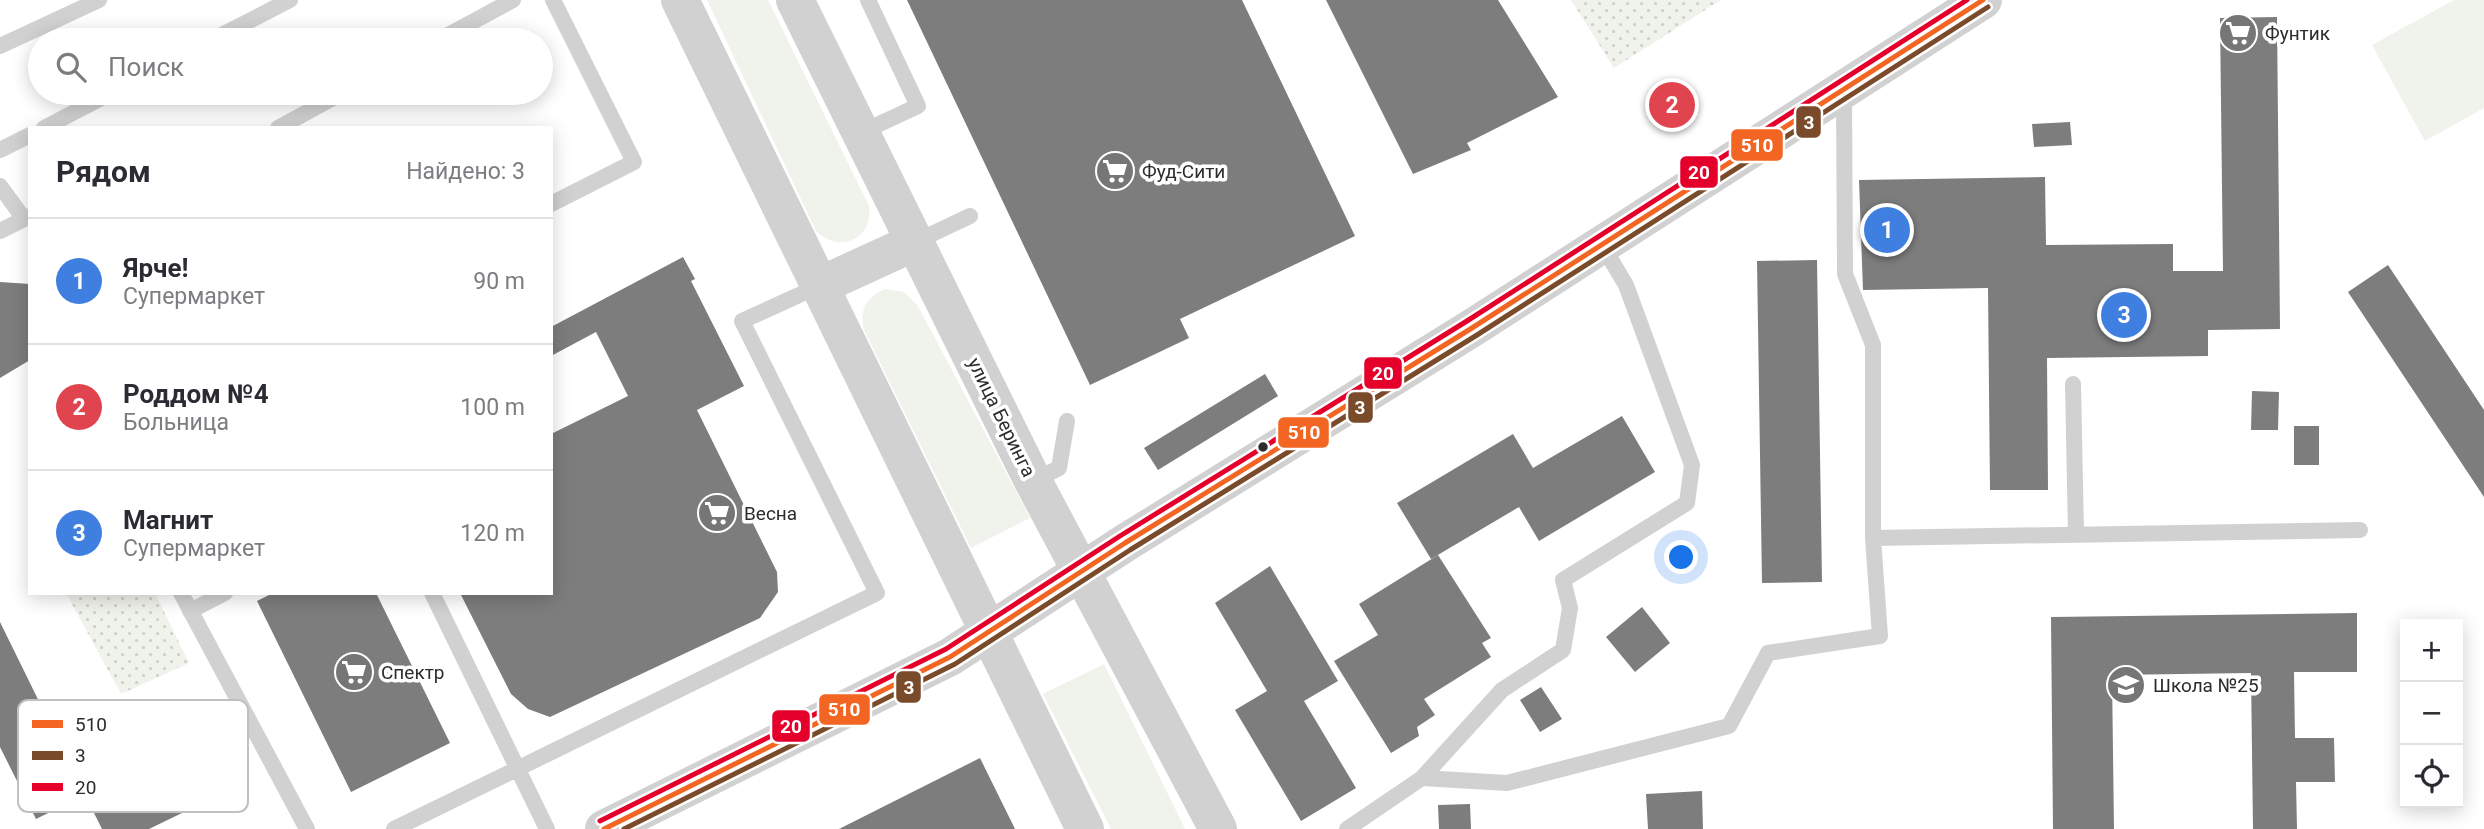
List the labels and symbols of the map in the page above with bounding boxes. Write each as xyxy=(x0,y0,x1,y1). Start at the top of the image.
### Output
supermarket icon: Фунтик xyxy=(2217,12,2259,54)
place label: Фунтик xyxy=(2265,22,2331,45)
pin: 2 xyxy=(1649,79,1695,131)
line badge: 3 xyxy=(1795,105,1822,139)
text: 3 xyxy=(1804,111,1814,134)
line badge: 510 xyxy=(1730,128,1784,162)
text: 510 xyxy=(1741,134,1773,157)
supermarket icon: Фуд-Сити xyxy=(1094,150,1136,192)
line badge: 20 xyxy=(1679,155,1719,189)
place label: Фуд-Сити xyxy=(1142,160,1225,183)
text: 20 xyxy=(1688,161,1710,184)
pin: 1 xyxy=(1864,204,1910,256)
pin: 3 xyxy=(2101,289,2147,341)
street label: улица Беринга xyxy=(963,354,1040,481)
line badge: 20 xyxy=(1363,356,1403,390)
text: 20 xyxy=(1372,362,1394,385)
line badge: 3 xyxy=(1347,391,1374,424)
text: 3 xyxy=(1355,396,1365,419)
line badge: 510 xyxy=(1277,416,1330,449)
text: 510 xyxy=(1288,421,1320,444)
unlabelled marker xyxy=(1256,440,1270,454)
supermarket icon: Весна xyxy=(696,492,738,534)
place label: Весна xyxy=(744,502,797,525)
your location xyxy=(1664,540,1698,574)
supermarket icon: Спектр xyxy=(333,651,375,693)
place label: Спектр xyxy=(381,661,445,684)
school or university icon: Школа №25 xyxy=(2105,664,2147,706)
line badge: 3 xyxy=(895,670,922,704)
place label: Школа №25 xyxy=(2153,674,2259,697)
text: 3 xyxy=(904,676,914,699)
line badge: 510 xyxy=(818,693,871,726)
text: 510 xyxy=(828,698,860,721)
legend xyxy=(18,700,248,812)
line badge: 20 xyxy=(771,709,811,743)
text: 510 xyxy=(75,713,107,736)
text: 20 xyxy=(780,715,802,738)
text: 3 xyxy=(75,744,86,767)
text: 20 xyxy=(75,776,96,799)

